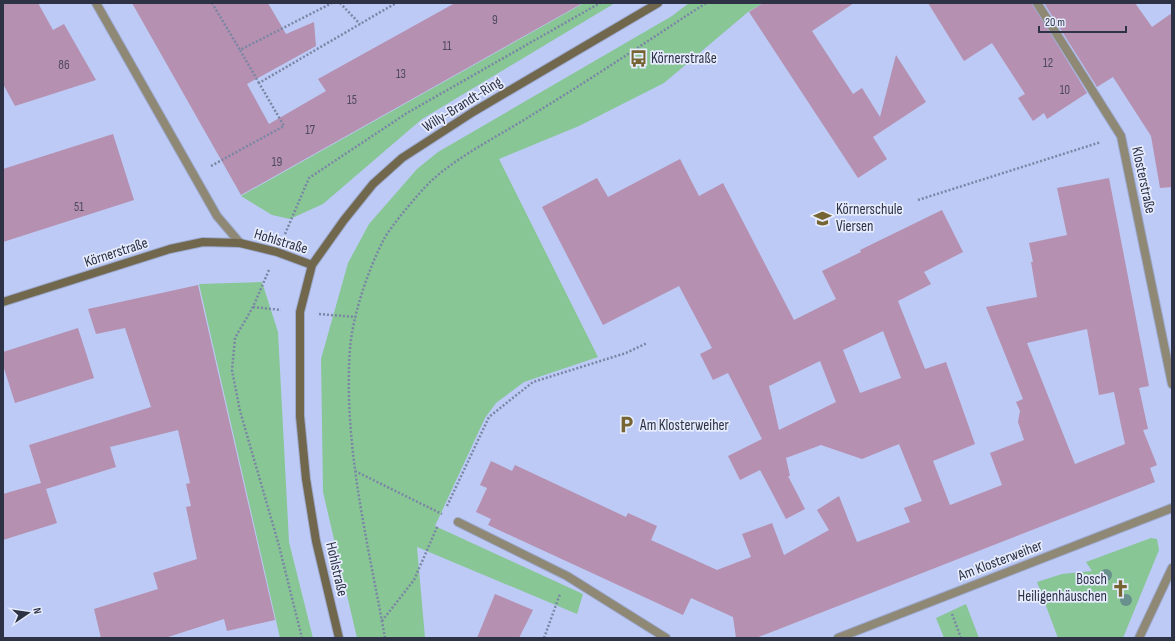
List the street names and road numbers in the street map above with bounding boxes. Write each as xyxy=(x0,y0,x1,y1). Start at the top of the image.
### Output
street label: Willy-Brandt-Ring xyxy=(419,72,506,137)
street label: Klosterstraße xyxy=(1127,145,1160,215)
street label: Hohlstraße xyxy=(252,224,310,259)
street label: Körnerstraße xyxy=(82,233,150,272)
street label: Am Klosterweiher xyxy=(954,535,1046,586)
street label: Hohlstraße xyxy=(321,540,352,598)

